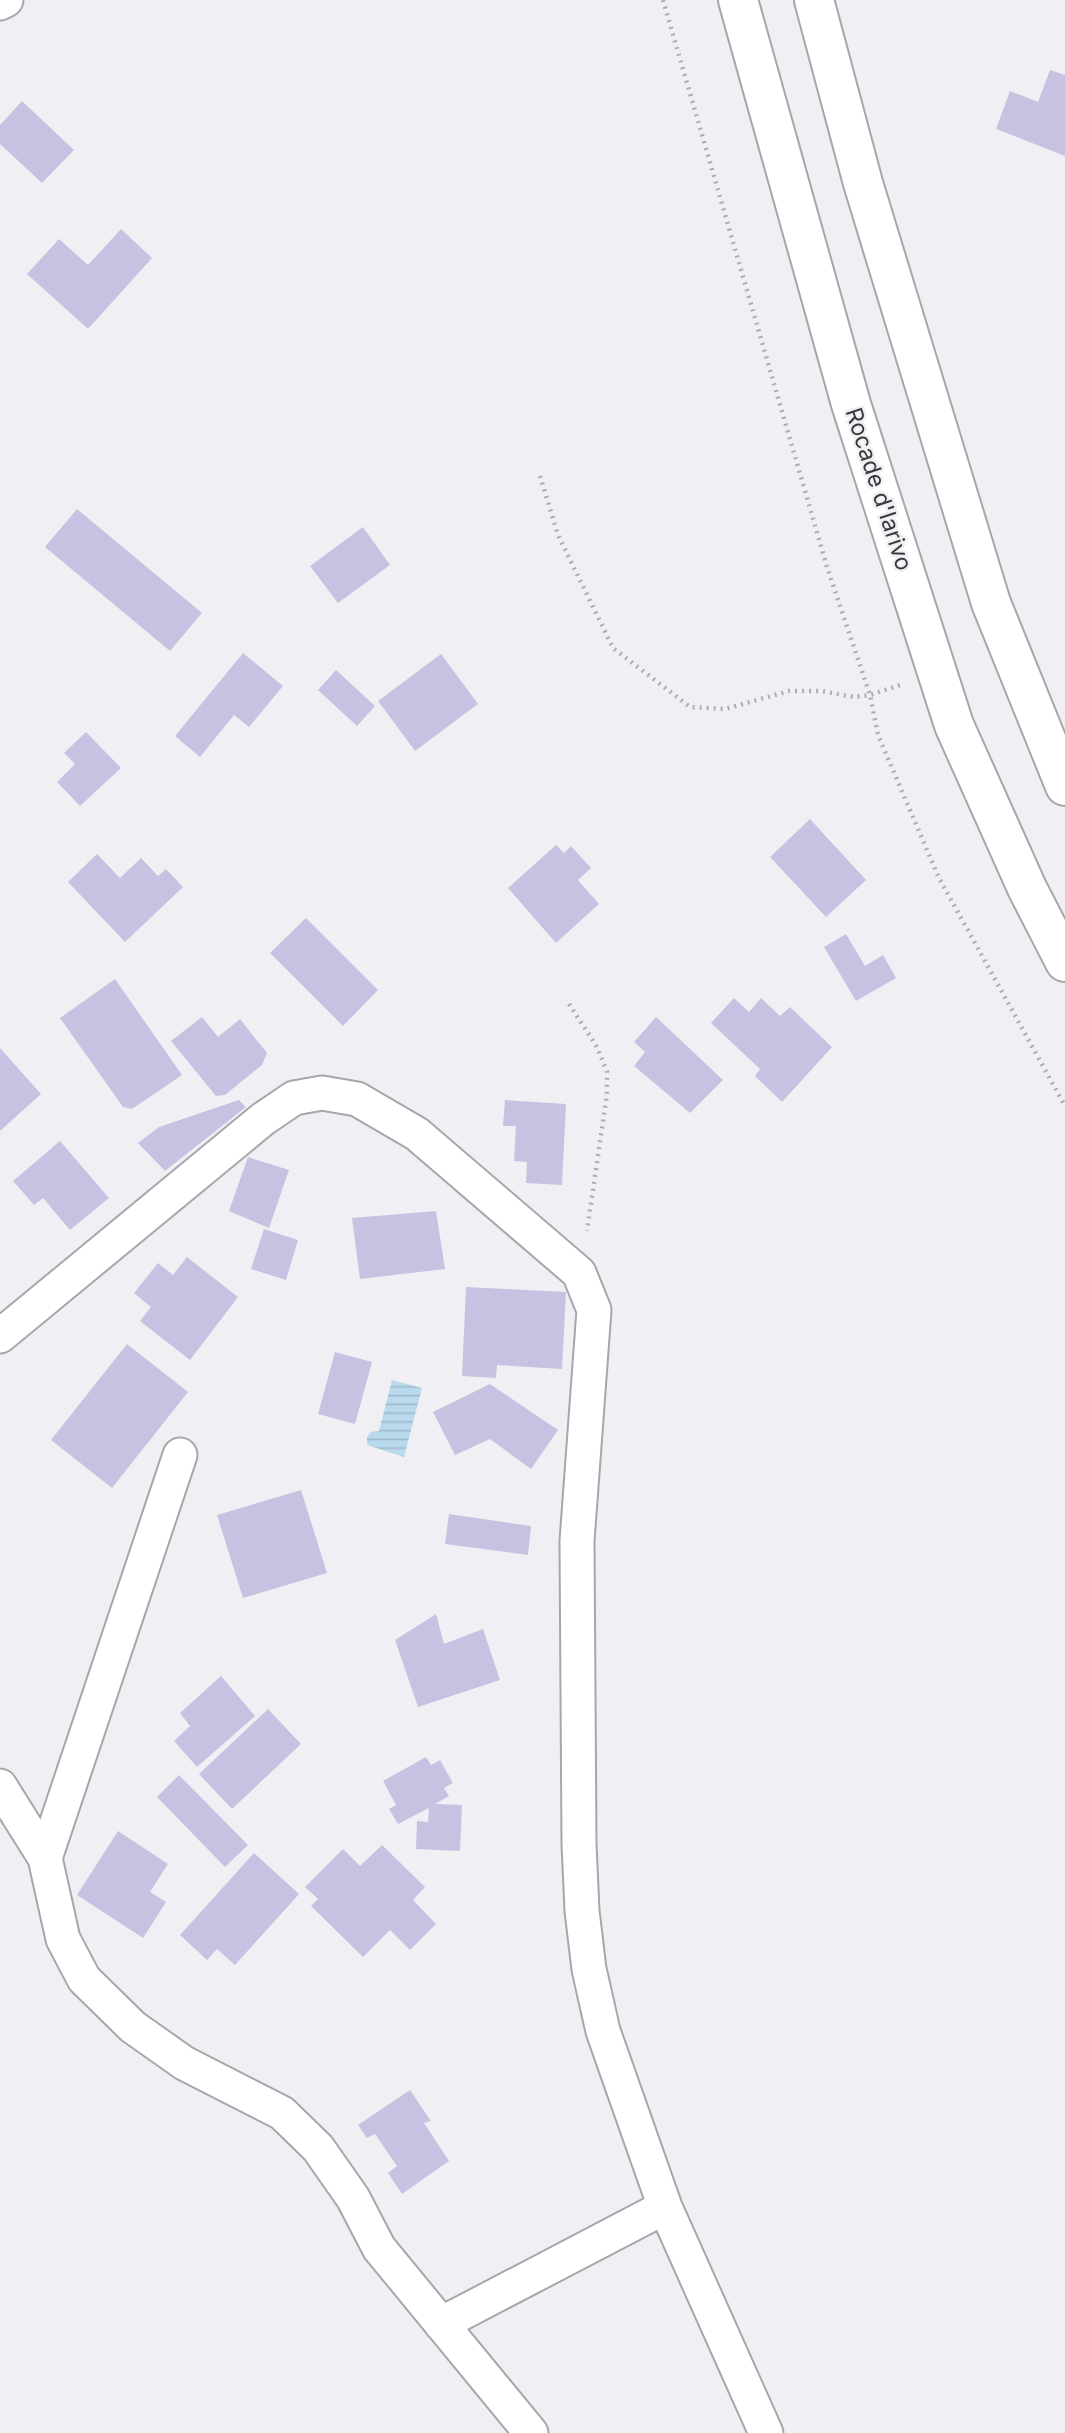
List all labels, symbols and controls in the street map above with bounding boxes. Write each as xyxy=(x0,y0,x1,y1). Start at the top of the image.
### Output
street label: Rocade d'Iarivo xyxy=(840,404,918,574)

